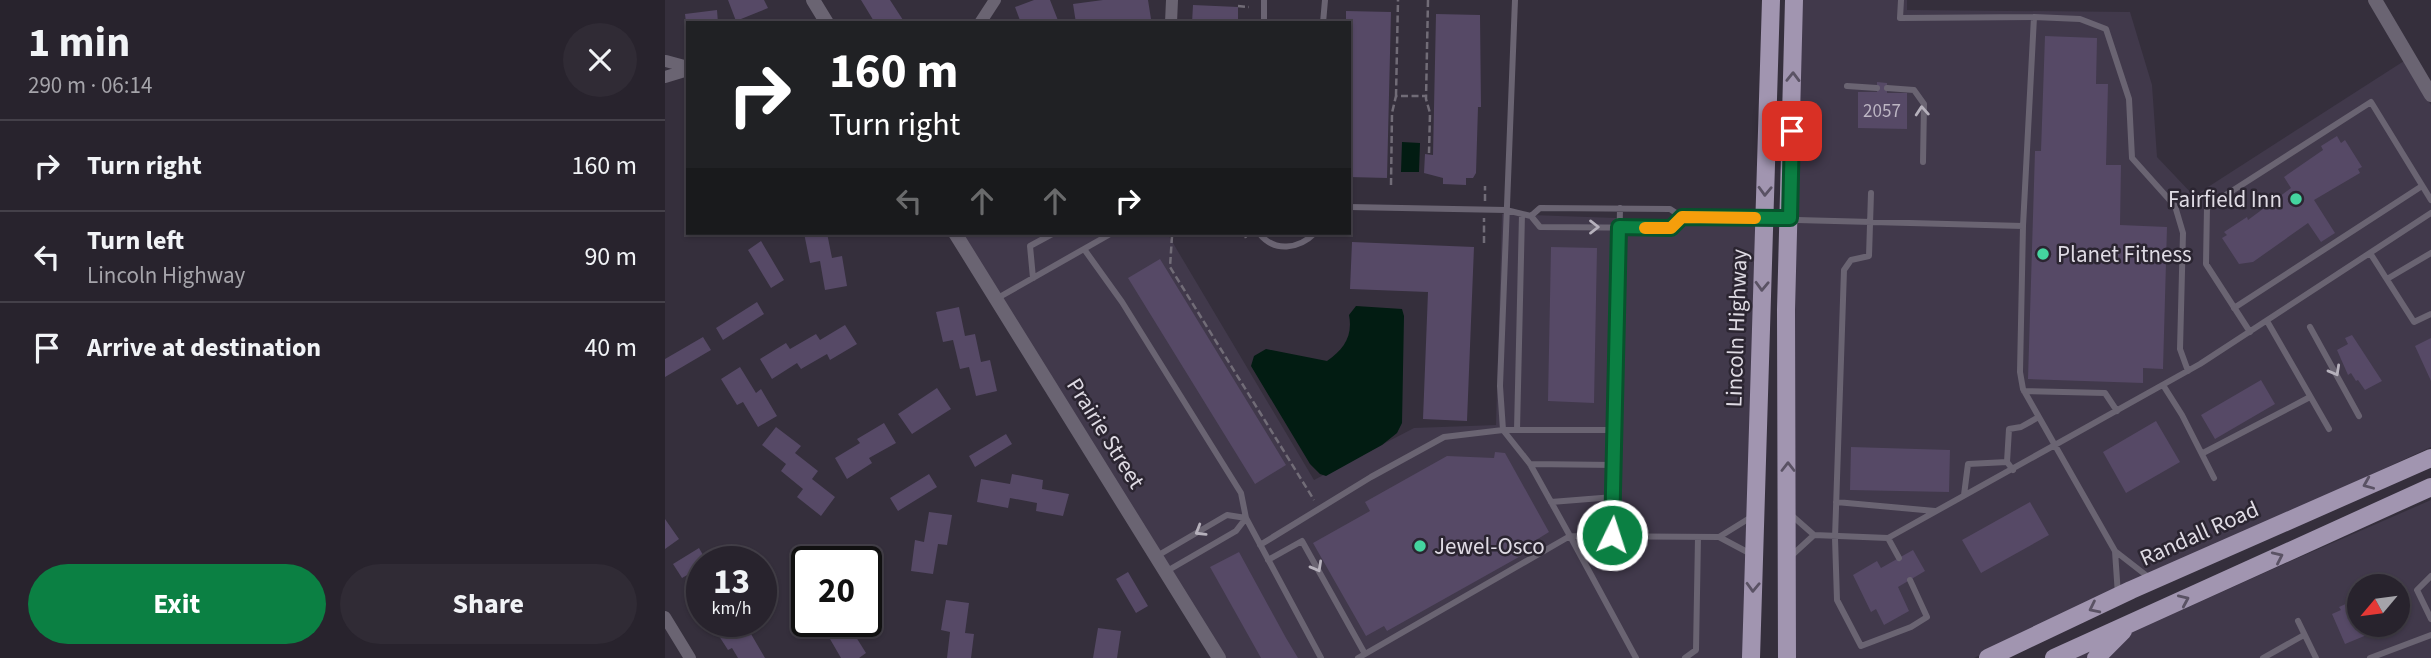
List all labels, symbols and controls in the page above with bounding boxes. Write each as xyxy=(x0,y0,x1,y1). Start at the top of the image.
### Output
text: 1 min xyxy=(28,13,130,73)
button: close xyxy=(563,23,637,97)
text: 160 m xyxy=(829,37,958,107)
icon: right xyxy=(714,49,805,140)
text: 290 m · 06:14 xyxy=(28,69,152,102)
one-way arrow xyxy=(1785,71,1800,82)
house number: 2057 xyxy=(1863,98,1901,125)
pin xyxy=(1762,101,1822,161)
text: Turn right xyxy=(829,102,960,148)
one-way arrow xyxy=(1915,105,1930,116)
icon: arrive xyxy=(1773,112,1811,150)
icon: right xyxy=(28,147,66,185)
text: Turn right xyxy=(87,147,202,184)
text: 160 m xyxy=(571,147,637,184)
icon: left xyxy=(890,182,928,220)
icon: ahead xyxy=(963,182,1001,220)
icon: ahead xyxy=(1036,182,1074,220)
icon: right xyxy=(1109,182,1147,220)
place label: Fairfield Inn xyxy=(2168,183,2282,216)
one-way arrow xyxy=(1757,186,1773,196)
marker: Fairfield Inn xyxy=(2288,191,2304,207)
one-way arrow xyxy=(1589,219,1600,235)
text: Turn left xyxy=(87,222,184,259)
icon: left xyxy=(28,238,66,276)
text: 90 m xyxy=(584,238,637,275)
place label: Planet Fitness xyxy=(2057,238,2192,271)
marker: Planet Fitness xyxy=(2035,246,2051,262)
street label: Lincoln Highway xyxy=(1717,248,1756,408)
text: Lincoln Highway xyxy=(87,259,245,292)
one-way arrow xyxy=(1754,282,1770,292)
icon: arrive xyxy=(28,329,66,367)
text: Arrive at destination xyxy=(87,329,321,366)
text: 40 m xyxy=(584,329,637,366)
one-way arrow xyxy=(2326,364,2339,377)
street label: Prairie Street xyxy=(1058,372,1153,495)
one-way arrow xyxy=(1780,462,1796,472)
one-way arrow xyxy=(2363,476,2375,490)
street label: Randall Road xyxy=(2134,493,2264,574)
position arrow xyxy=(1575,498,1649,572)
one-way arrow xyxy=(1195,523,1208,536)
place label: Jewel-Osco xyxy=(1434,530,1545,563)
marker: Jewel-Osco xyxy=(1412,538,1428,554)
speed limit sign: 20 xyxy=(791,546,882,637)
one-way arrow xyxy=(2271,551,2283,565)
text: 13 xyxy=(713,557,750,607)
one-way arrow xyxy=(1309,560,1322,572)
button: Exit xyxy=(28,564,326,644)
button: Share xyxy=(340,564,637,644)
north arrow xyxy=(2347,574,2410,637)
map controls xyxy=(2347,574,2410,637)
one-way arrow xyxy=(1745,582,1760,593)
one-way arrow xyxy=(2176,594,2189,608)
text: km/h xyxy=(712,596,751,621)
one-way arrow xyxy=(2089,600,2101,614)

